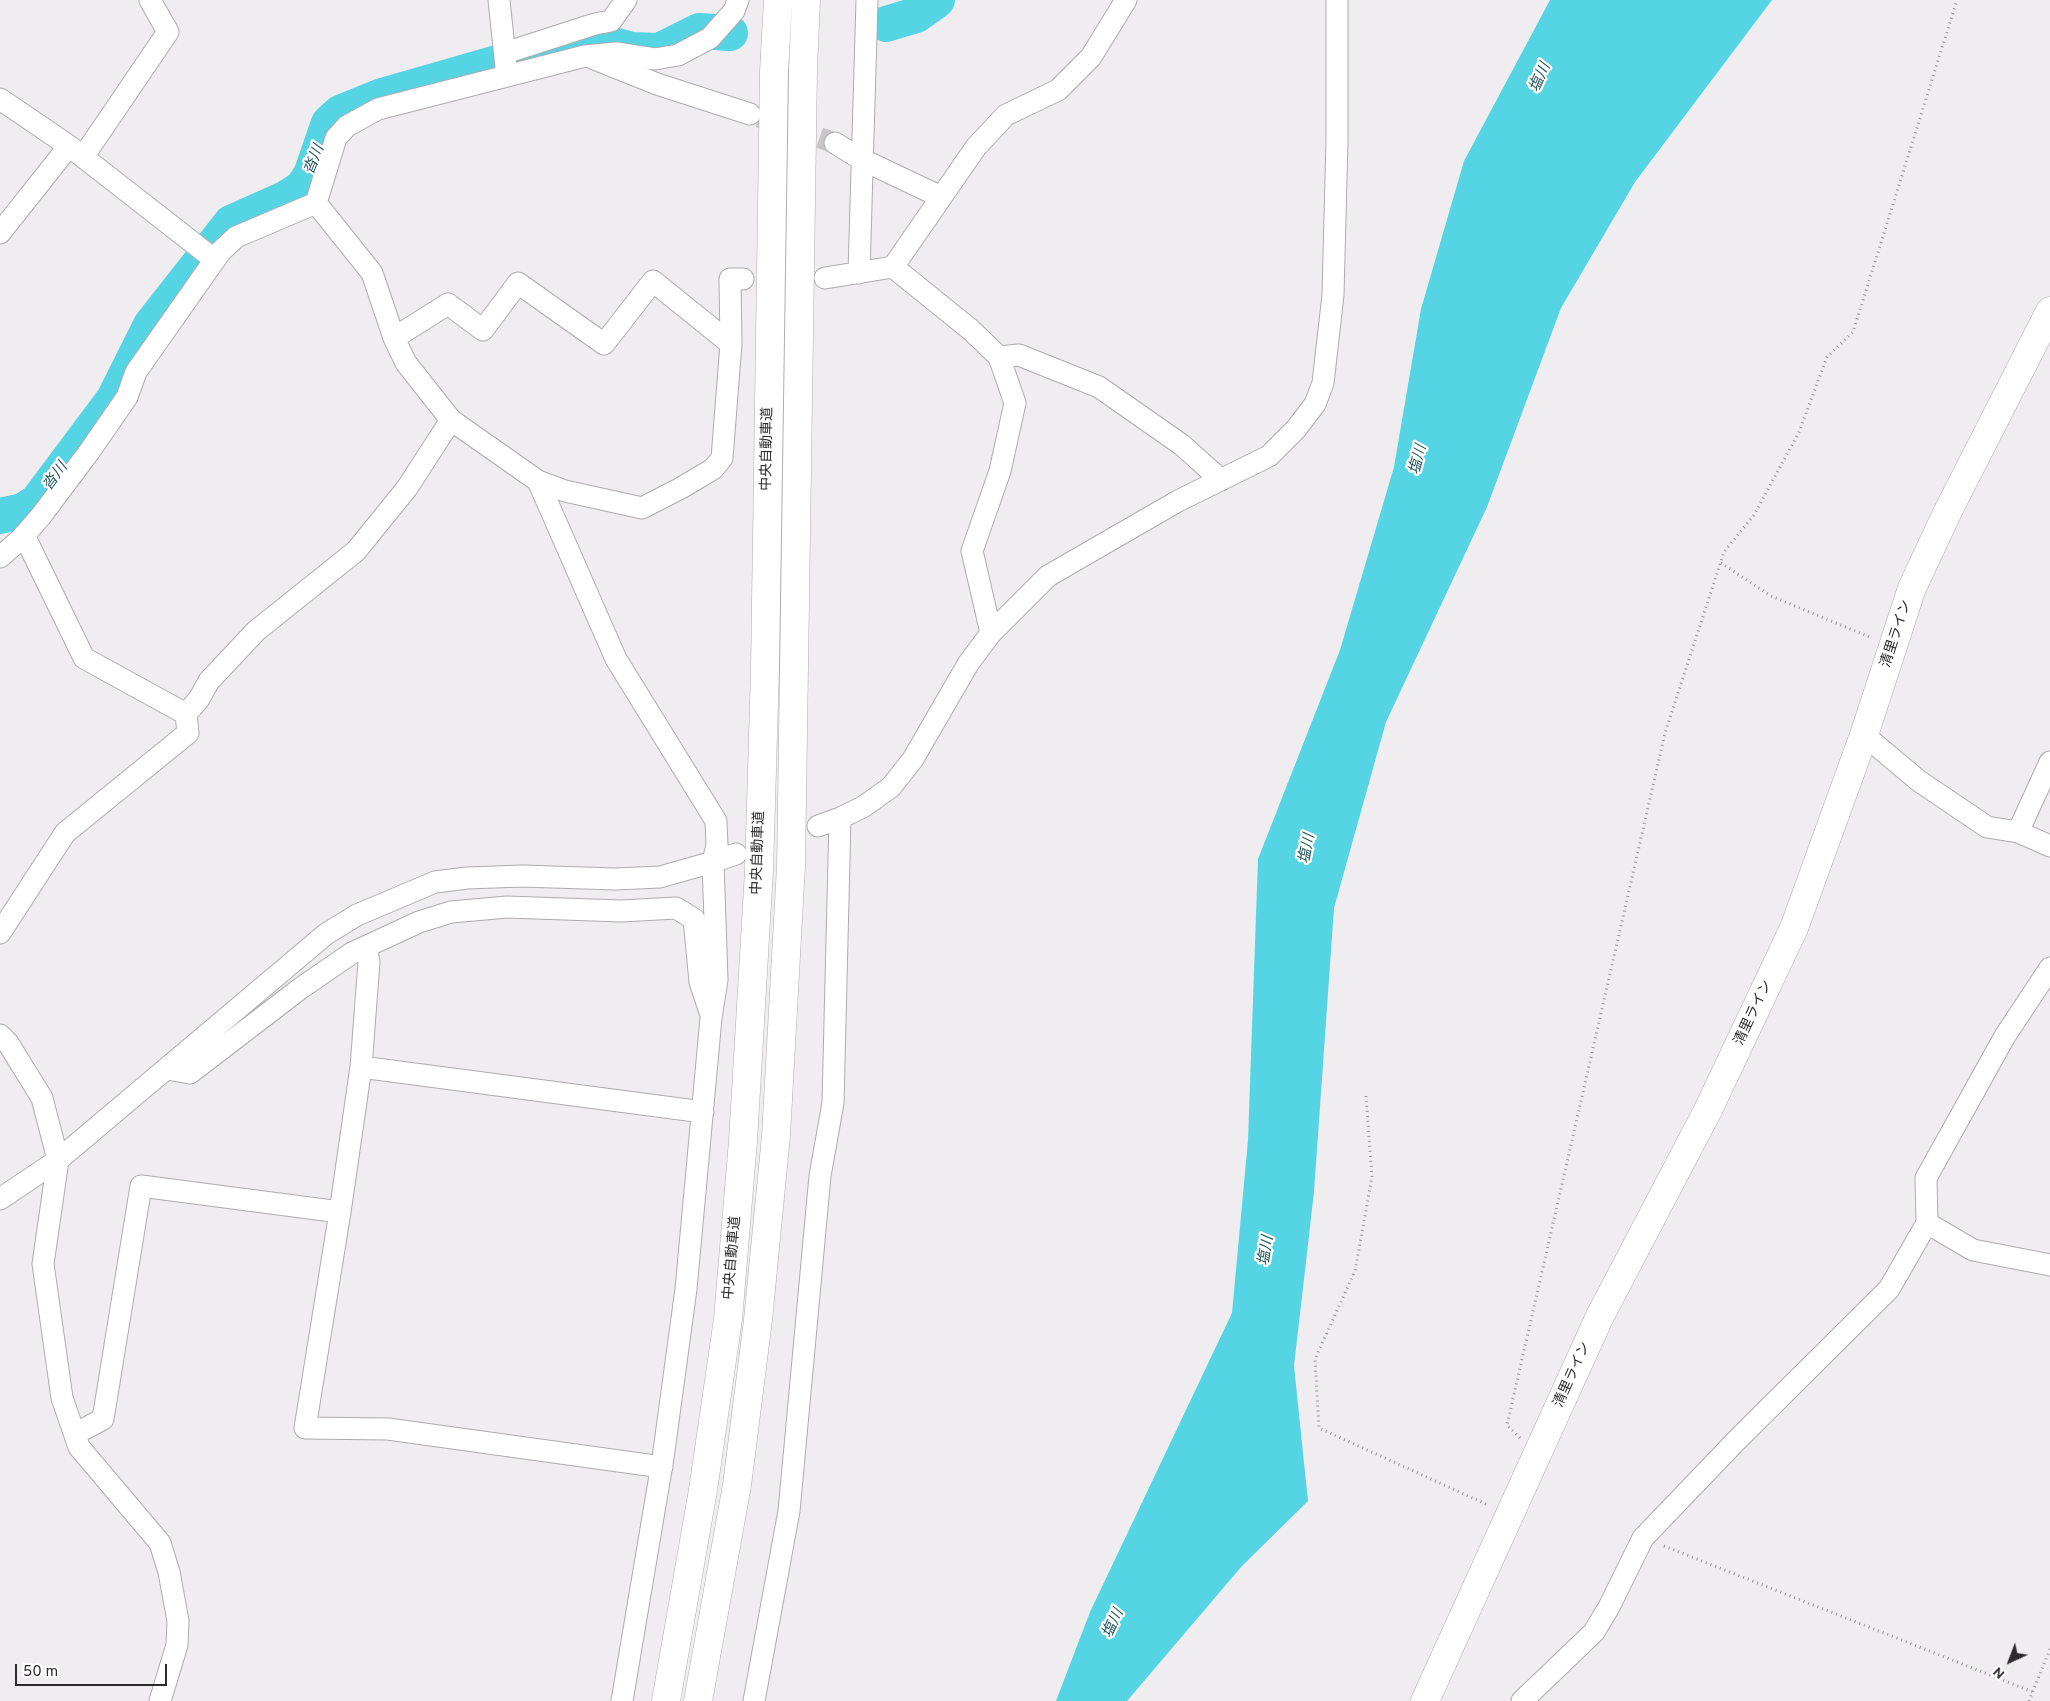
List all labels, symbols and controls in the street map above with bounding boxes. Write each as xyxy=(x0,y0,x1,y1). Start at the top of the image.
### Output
water label: 塩川 xyxy=(1527,61,1555,95)
water label: 沓川 xyxy=(301,143,329,177)
street label: 中央自動車道 xyxy=(759,407,777,491)
water label: 塩川 xyxy=(1406,443,1432,477)
water label: 沓川 xyxy=(40,460,72,494)
street label: 清里ライン xyxy=(1878,598,1916,670)
street label: 中央自動車道 xyxy=(749,811,769,895)
water label: 塩川 xyxy=(1296,833,1320,865)
street label: 清里ライン xyxy=(1732,978,1776,1048)
street label: 中央自動車道 xyxy=(721,1215,745,1301)
water label: 塩川 xyxy=(1256,1235,1278,1267)
street label: 清里ライン xyxy=(1551,1340,1595,1410)
water label: 塩川 xyxy=(1100,1607,1128,1641)
north arrow xyxy=(1985,1636,2035,1686)
scale bar xyxy=(18,1654,170,1686)
text: 50 m xyxy=(23,1663,58,1682)
text: N xyxy=(1990,1663,2009,1682)

